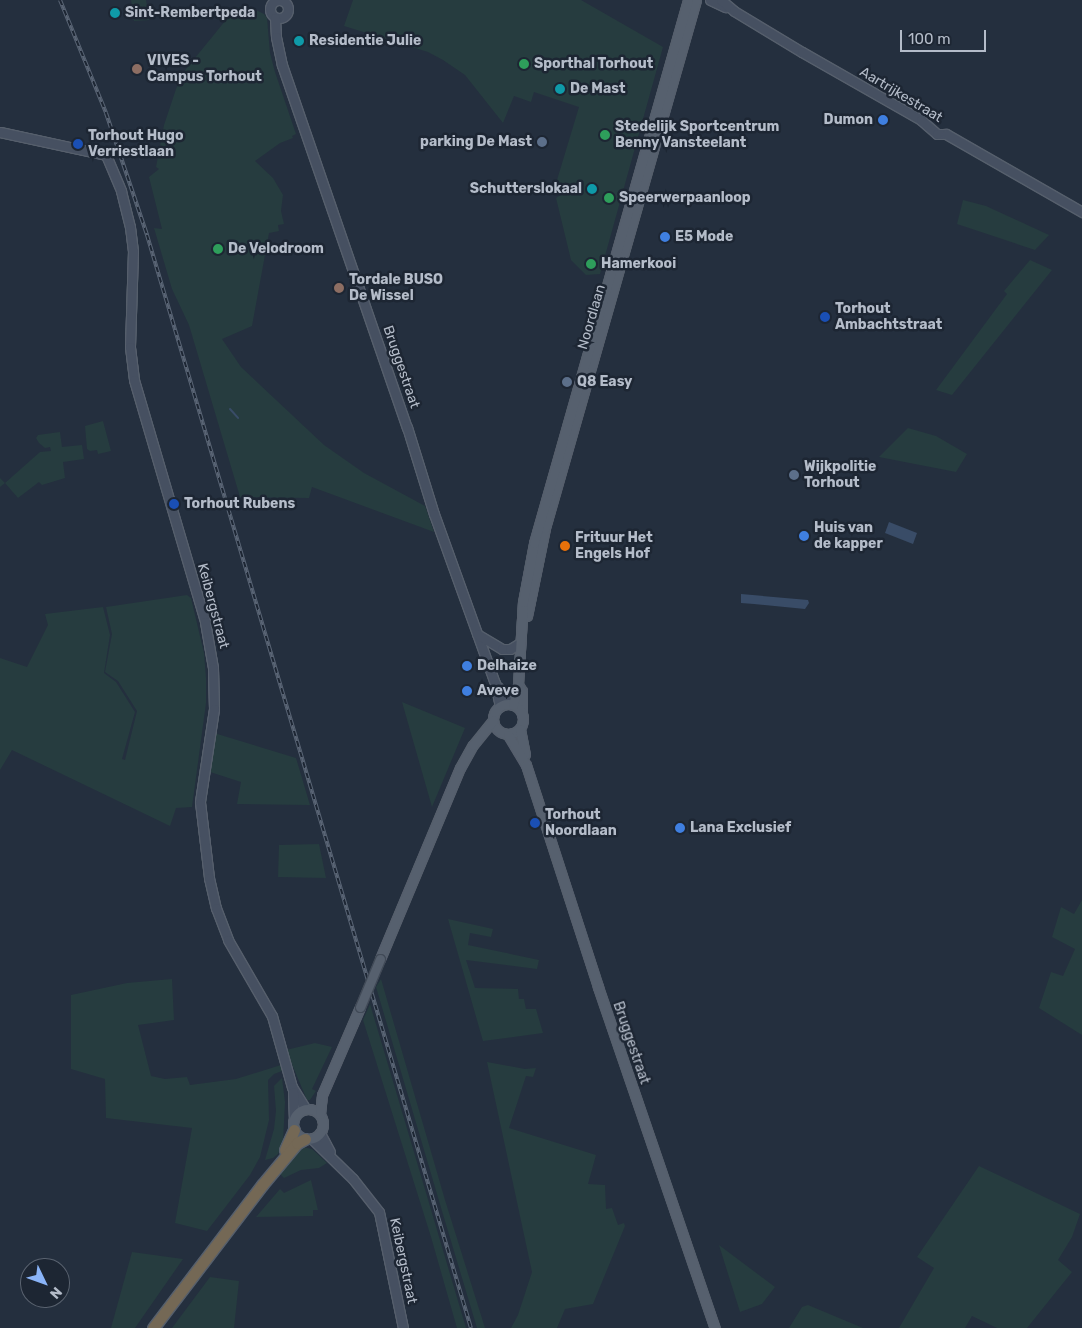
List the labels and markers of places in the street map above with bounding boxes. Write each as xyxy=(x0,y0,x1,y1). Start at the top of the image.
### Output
place label: Sint-Rembertpeda xyxy=(125,5,255,21)
marker: Sint-Rembertpeda xyxy=(109,7,121,19)
place label: Residentie Julie xyxy=(309,33,421,49)
marker: Residentie Julie xyxy=(293,35,305,47)
place label: VIVES - Campus Torhout xyxy=(147,53,262,85)
place label: Sporthal Torhout xyxy=(534,56,654,72)
marker: Sporthal Torhout xyxy=(518,58,530,70)
marker: VIVES - Campus Torhout xyxy=(131,63,143,75)
place label: De Mast xyxy=(570,81,625,97)
marker: De Mast xyxy=(554,83,566,95)
place label: Dumon xyxy=(824,112,873,128)
marker: Dumon xyxy=(877,114,889,126)
place label: Stedelijk Sportcentrum Benny Vansteelant xyxy=(615,119,779,152)
place label: Torhout Hugo Verriestlaan xyxy=(88,128,183,160)
marker: Stedelijk Sportcentrum Benny Vansteelant xyxy=(599,129,611,141)
place label: parking De Mast xyxy=(420,134,532,150)
marker: parking De Mast xyxy=(536,136,548,148)
marker: Torhout Hugo Verriestlaan xyxy=(72,138,84,150)
place label: Schutterslokaal xyxy=(470,181,582,197)
marker: Schutterslokaal xyxy=(586,183,598,195)
place label: Speerwerpaanloop xyxy=(619,190,751,206)
marker: Speerwerpaanloop xyxy=(603,192,615,204)
place label: E5 Mode xyxy=(675,229,733,245)
marker: E5 Mode xyxy=(659,231,671,243)
place label: De Velodroom xyxy=(228,241,324,257)
marker: De Velodroom xyxy=(212,243,224,255)
place label: Hamerkooi xyxy=(601,256,676,272)
marker: Hamerkooi xyxy=(585,258,597,270)
place label: Tordale BUSO De Wissel xyxy=(349,272,443,304)
marker: Tordale BUSO De Wissel xyxy=(333,282,345,294)
place label: Torhout Ambachtstraat xyxy=(835,301,942,334)
marker: Torhout Ambachtstraat xyxy=(819,311,831,323)
place label: Q8 Easy xyxy=(577,374,632,390)
marker: Q8 Easy xyxy=(561,376,573,388)
place label: Wijkpolitie Torhout xyxy=(804,459,876,492)
marker: Wijkpolitie Torhout xyxy=(788,469,800,481)
place label: Torhout Rubens xyxy=(184,496,295,512)
marker: Torhout Rubens xyxy=(168,498,180,510)
place label: Huis van de kapper xyxy=(814,520,883,552)
place label: Frituur Het Engels Hof xyxy=(575,530,653,562)
marker: Huis van de kapper xyxy=(798,530,810,542)
marker: Frituur Het Engels Hof xyxy=(559,540,571,552)
place label: Delhaize xyxy=(477,658,537,674)
marker: Delhaize xyxy=(461,660,473,672)
place label: Aveve xyxy=(477,683,519,699)
marker: Aveve xyxy=(461,685,473,697)
place label: Torhout Noordlaan xyxy=(545,807,617,840)
marker: Torhout Noordlaan xyxy=(529,817,541,829)
place label: Lana Exclusief xyxy=(690,820,791,836)
marker: Lana Exclusief xyxy=(674,822,686,834)

